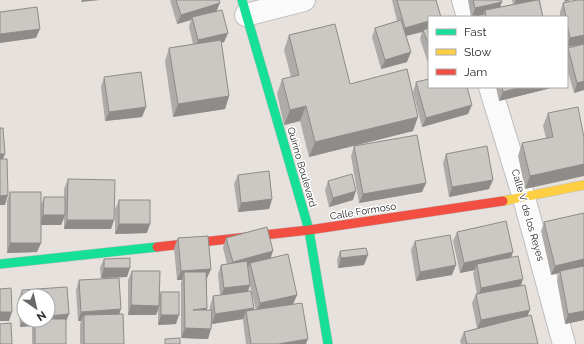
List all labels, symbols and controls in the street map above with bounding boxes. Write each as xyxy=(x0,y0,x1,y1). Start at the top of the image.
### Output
legend xyxy=(428,16,568,88)
text: Fast xyxy=(464,25,487,39)
text: Slow xyxy=(464,45,491,59)
text: Jam xyxy=(464,65,487,79)
street label: Quirino Boulevard xyxy=(285,126,319,208)
street label: Calle V. de los Reyes xyxy=(510,168,546,262)
street label: Calle Formoso xyxy=(329,200,397,222)
north arrow xyxy=(16,288,56,328)
text: N xyxy=(34,308,48,324)

